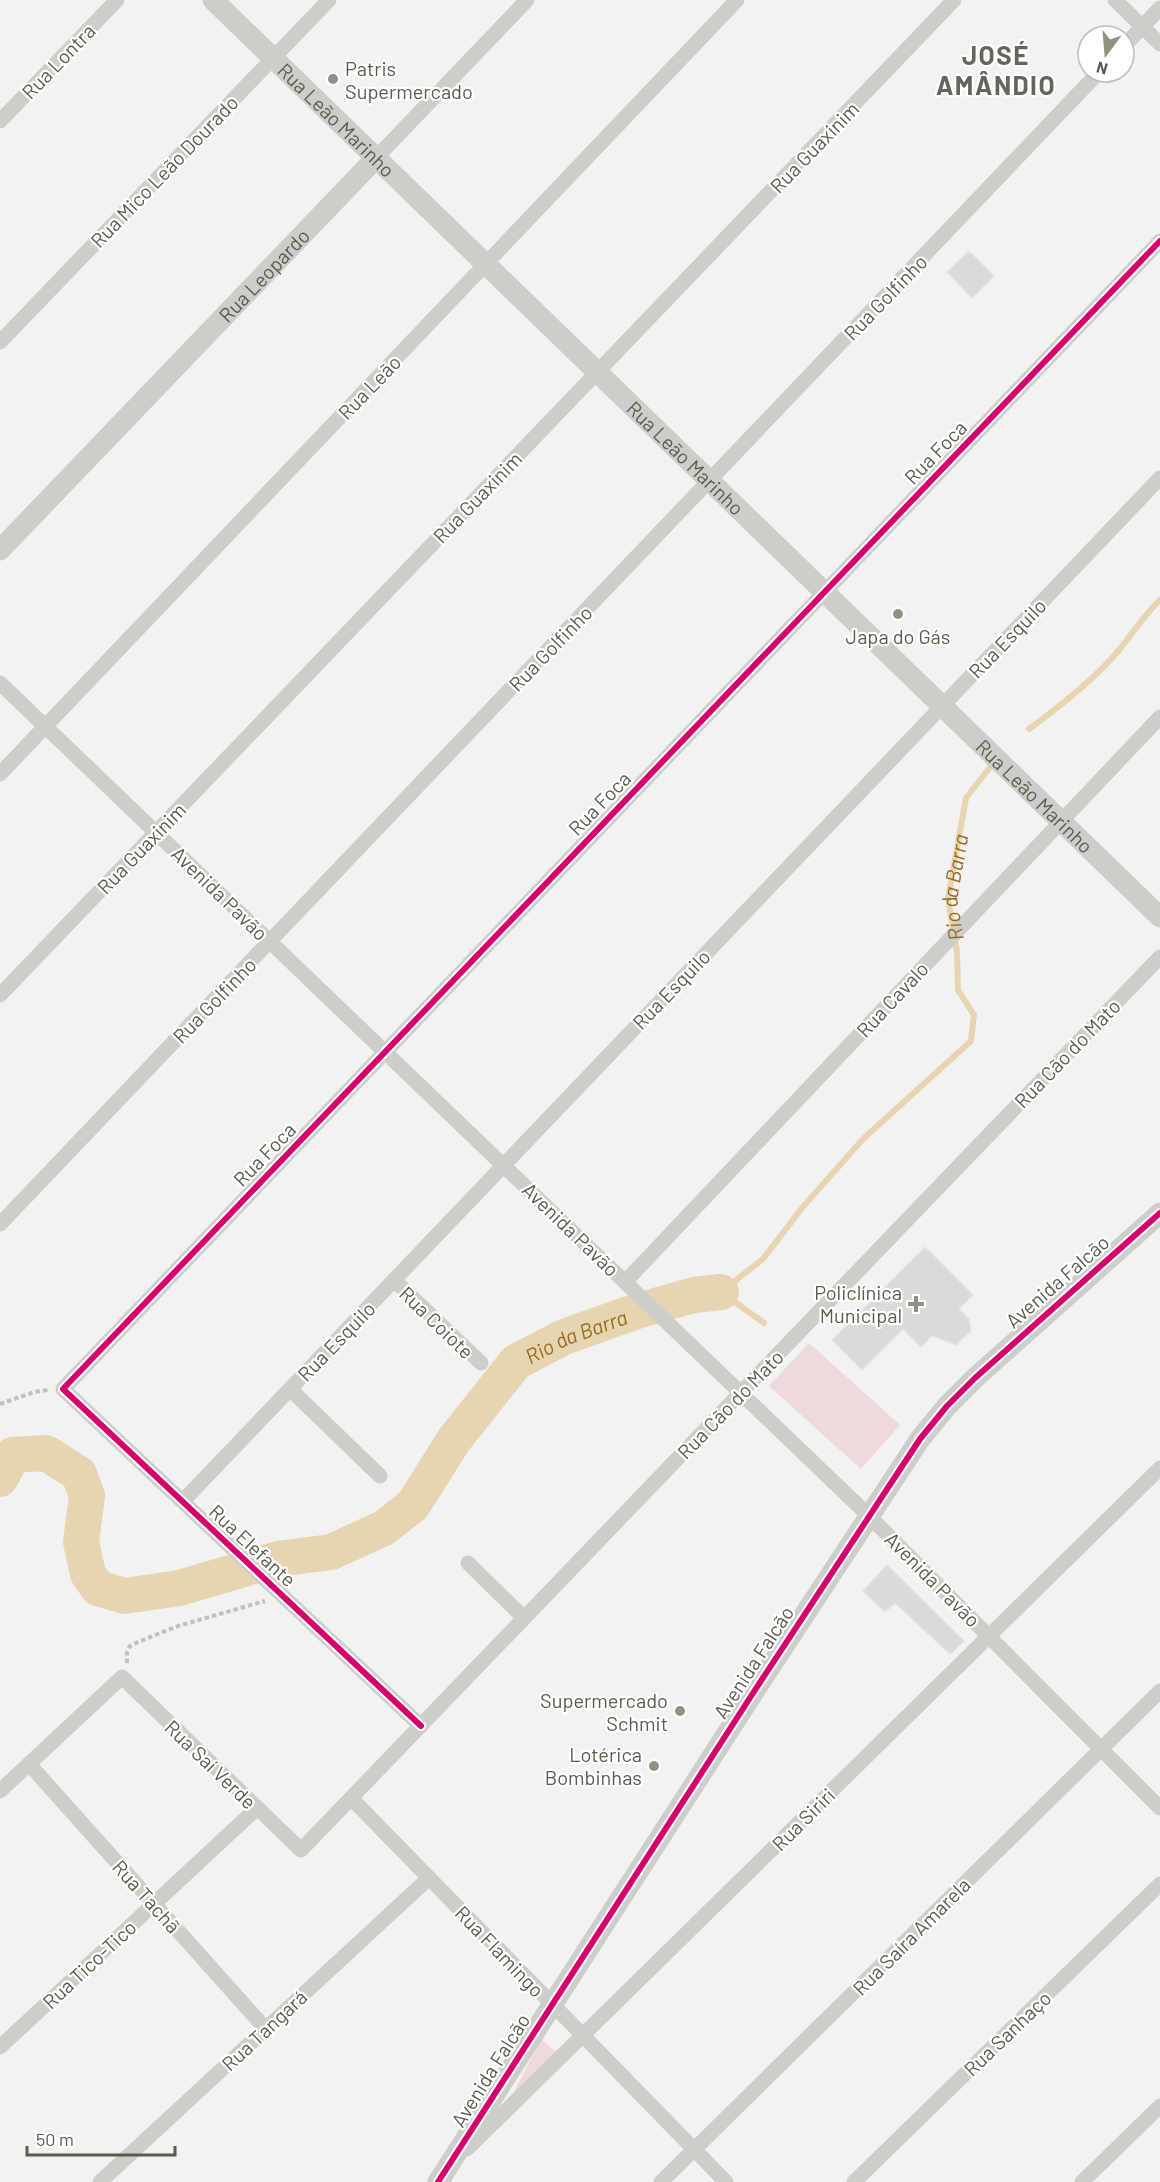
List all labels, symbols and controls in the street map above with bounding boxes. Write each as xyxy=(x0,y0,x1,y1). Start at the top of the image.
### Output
street label: Rua Lontra xyxy=(16,19,100,103)
north arrow xyxy=(1076,24,1136,84)
district label: JOSÉ AMÂNDIO xyxy=(936,39,1056,100)
place label: Patris Supermercado xyxy=(345,56,473,103)
street label: Rua Leão Marinho xyxy=(273,58,400,182)
text: N xyxy=(1094,58,1109,79)
marker: Patris Supermercado xyxy=(326,72,340,86)
street label: Rua Mico Leão Dourado xyxy=(85,90,243,252)
street label: Rua Guaxinim xyxy=(765,96,863,198)
street label: Rua Leopardo xyxy=(213,223,314,327)
street label: Rua Golfinho xyxy=(838,249,932,345)
street label: Rua Leão xyxy=(333,350,405,424)
street label: Rua Leão Marinho xyxy=(622,396,749,520)
street label: Rua Foca xyxy=(899,415,971,489)
street label: Rua Guaxinim xyxy=(428,446,526,548)
street label: Rua Esquilo xyxy=(963,593,1051,683)
street label: Rua Golfinho xyxy=(503,600,597,696)
marker: Japa do Gás xyxy=(891,607,905,621)
place label: Japa do Gás xyxy=(846,624,950,648)
street label: Rua Leão Marinho xyxy=(971,734,1098,858)
street label: Rua Foca xyxy=(563,766,635,840)
street label: Rua Guaxinim xyxy=(92,797,190,899)
water label: Rio da Barra xyxy=(935,832,972,943)
street label: Avenida Pavão xyxy=(167,841,273,945)
street label: Rua Esquilo xyxy=(627,944,715,1034)
street label: Rua Golfinho xyxy=(167,952,261,1048)
street label: Rua Cavalo xyxy=(851,956,933,1042)
street label: Rua Cão do Mato xyxy=(1009,993,1125,1113)
street label: Rua Foca xyxy=(228,1117,300,1191)
street label: Avenida Pavão xyxy=(518,1177,624,1281)
street label: Avenida Falcão xyxy=(1000,1230,1114,1332)
place label: Policlínica Municipal xyxy=(814,1280,902,1327)
street label: Rua Coiote xyxy=(395,1281,479,1363)
marker: Policlínica Municipal xyxy=(907,1295,925,1313)
street label: Rua Esquilo xyxy=(292,1296,380,1386)
water label: Rio da Barra xyxy=(520,1303,630,1368)
street label: Rua Cão do Mato xyxy=(672,1344,788,1464)
street label: Rua Elefante xyxy=(205,1499,301,1591)
street label: Avenida Pavão xyxy=(880,1526,986,1632)
street label: Avenida Falcão xyxy=(708,1601,798,1723)
place label: Supermercado Schmit xyxy=(540,1688,668,1735)
marker: Supermercado Schmit xyxy=(673,1704,687,1718)
street label: Rua Saí Verde xyxy=(160,1715,262,1813)
place label: Lotérica Bombinhas xyxy=(545,1742,642,1789)
marker: Lotérica Bombinhas xyxy=(647,1759,661,1773)
street label: Rua Siriri xyxy=(767,1783,839,1855)
street label: Rua Tachã xyxy=(108,1855,186,1937)
street label: Rua Saíra Amarela xyxy=(847,1872,975,2000)
street label: Rua Flamingo xyxy=(451,1900,549,2002)
street label: Rua Tico-Tico xyxy=(37,1915,141,2013)
street label: Rua Tangará xyxy=(216,1985,312,2075)
street label: Rua Sanhaço xyxy=(958,1985,1056,2081)
street label: Avenida Falcão xyxy=(446,2009,534,2131)
scale bar xyxy=(27,2119,176,2157)
text: 50 m xyxy=(36,2128,74,2150)

